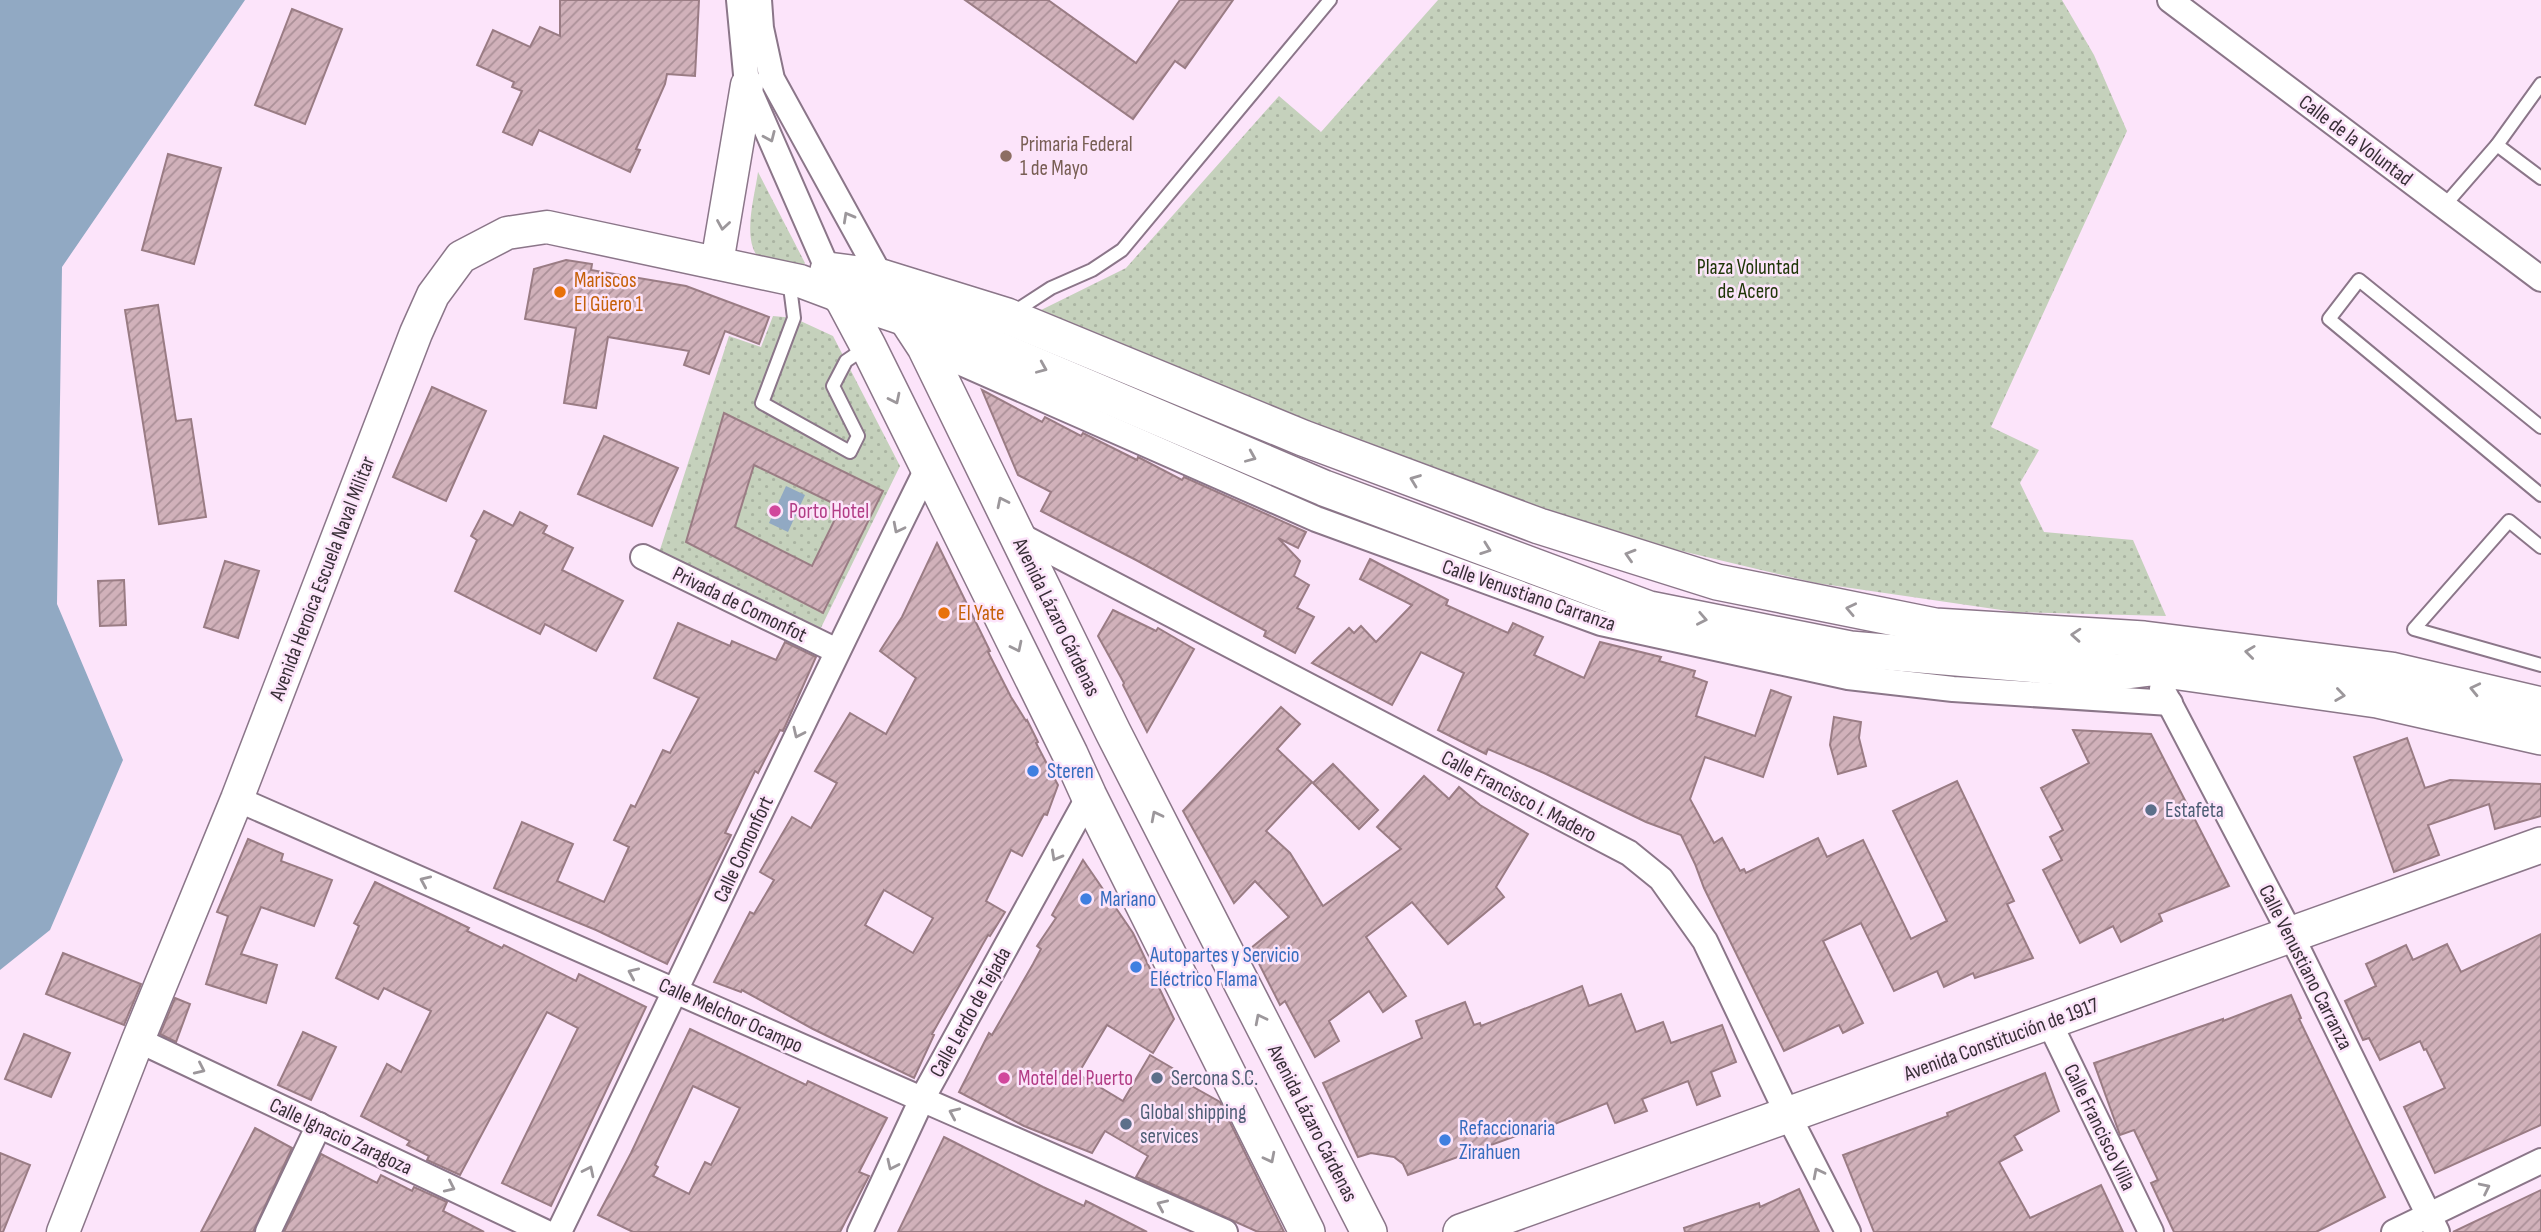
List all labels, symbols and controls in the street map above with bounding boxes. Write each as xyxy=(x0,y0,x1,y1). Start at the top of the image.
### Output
street label: Calle de la Voluntad xyxy=(2294,90,2417,191)
one-way arrow xyxy=(761,130,775,142)
place label: Primaria Federal 1 de Mayo xyxy=(1020,132,1133,181)
marker: Primaria Federal 1 de Mayo xyxy=(998,148,1014,164)
one-way arrow xyxy=(843,211,856,224)
one-way arrow xyxy=(717,219,732,231)
park label: Plaza Voluntad de Acero xyxy=(1697,255,1799,304)
place label: Mariscos El Güero 1 xyxy=(574,268,643,317)
marker: Mariscos El Güero 1 xyxy=(552,284,568,300)
one-way arrow xyxy=(1035,360,1047,374)
one-way arrow xyxy=(886,392,900,404)
one-way arrow xyxy=(1245,449,1257,463)
street label: Avenida Heroica Escuela Naval Militar xyxy=(264,453,381,705)
one-way arrow xyxy=(1410,474,1422,488)
one-way arrow xyxy=(996,497,1010,509)
place label: Porto Hotel xyxy=(789,499,869,524)
marker: Porto Hotel xyxy=(767,503,783,519)
one-way arrow xyxy=(892,521,906,533)
street label: Avenida Lázaro Cárdenas xyxy=(1007,533,1106,700)
one-way arrow xyxy=(1480,540,1492,554)
one-way arrow xyxy=(1625,548,1637,563)
street label: Calle Venustiano Carranza xyxy=(1439,554,1619,637)
street label: Privada de Comonfot xyxy=(669,561,811,648)
place label: El Yate xyxy=(958,601,1005,626)
one-way arrow xyxy=(1845,603,1857,618)
marker: El Yate xyxy=(936,605,952,621)
one-way arrow xyxy=(1696,611,1708,626)
one-way arrow xyxy=(2071,628,2082,643)
one-way arrow xyxy=(1009,640,1023,652)
one-way arrow xyxy=(2244,645,2256,660)
one-way arrow xyxy=(2469,683,2481,697)
one-way arrow xyxy=(2334,687,2346,702)
one-way arrow xyxy=(792,726,806,738)
street label: Calle Francisco I. Madero xyxy=(1437,745,1601,848)
place label: Steren xyxy=(1047,759,1094,784)
marker: Steren xyxy=(1025,763,1041,779)
street label: Calle Comonfort xyxy=(708,792,779,906)
place label: Estafeta xyxy=(2165,798,2224,823)
marker: Estafeta xyxy=(2143,802,2159,818)
one-way arrow xyxy=(1151,811,1164,823)
one-way arrow xyxy=(1051,849,1064,861)
one-way arrow xyxy=(420,875,432,889)
street label: Calle Venustiano Carranza xyxy=(2253,881,2358,1054)
place label: Mariano xyxy=(1100,887,1156,912)
marker: Mariano xyxy=(1078,891,1094,907)
street label: Calle Lerdo de Tejada xyxy=(924,943,1016,1082)
place label: Autopartes y Servicio Eléctrico Flama xyxy=(1149,943,1299,992)
marker: Autopartes y Servicio Eléctrico Flama xyxy=(1128,959,1144,975)
one-way arrow xyxy=(628,967,640,981)
street label: Calle Melchor Ocampo xyxy=(655,972,807,1058)
street label: Avenida Constitución de 1917 xyxy=(1900,992,2102,1087)
one-way arrow xyxy=(1254,1014,1268,1026)
street label: Avenida Lázaro Cárdenas xyxy=(1262,1040,1363,1206)
street label: Calle Francisco Villa xyxy=(2058,1060,2141,1195)
one-way arrow xyxy=(193,1061,205,1075)
place label: Motel del Puerto xyxy=(1018,1066,1133,1091)
place label: Sercona S.C. xyxy=(1171,1066,1258,1091)
marker: Motel del Puerto xyxy=(996,1070,1012,1086)
marker: Sercona S.C. xyxy=(1149,1070,1165,1086)
street label: Calle Ignacio Zaragoza xyxy=(266,1093,416,1180)
place label: Global shipping services xyxy=(1140,1100,1246,1149)
one-way arrow xyxy=(949,1107,961,1121)
marker: Global shipping services xyxy=(1118,1116,1134,1132)
place label: Refaccionaria Zirahuen xyxy=(1459,1116,1555,1165)
marker: Refaccionaria Zirahuen xyxy=(1437,1132,1453,1148)
one-way arrow xyxy=(1262,1151,1276,1163)
one-way arrow xyxy=(886,1158,900,1170)
one-way arrow xyxy=(581,1166,595,1178)
one-way arrow xyxy=(1812,1168,1826,1181)
one-way arrow xyxy=(443,1179,455,1193)
one-way arrow xyxy=(2478,1183,2490,1197)
one-way arrow xyxy=(1157,1199,1169,1213)

